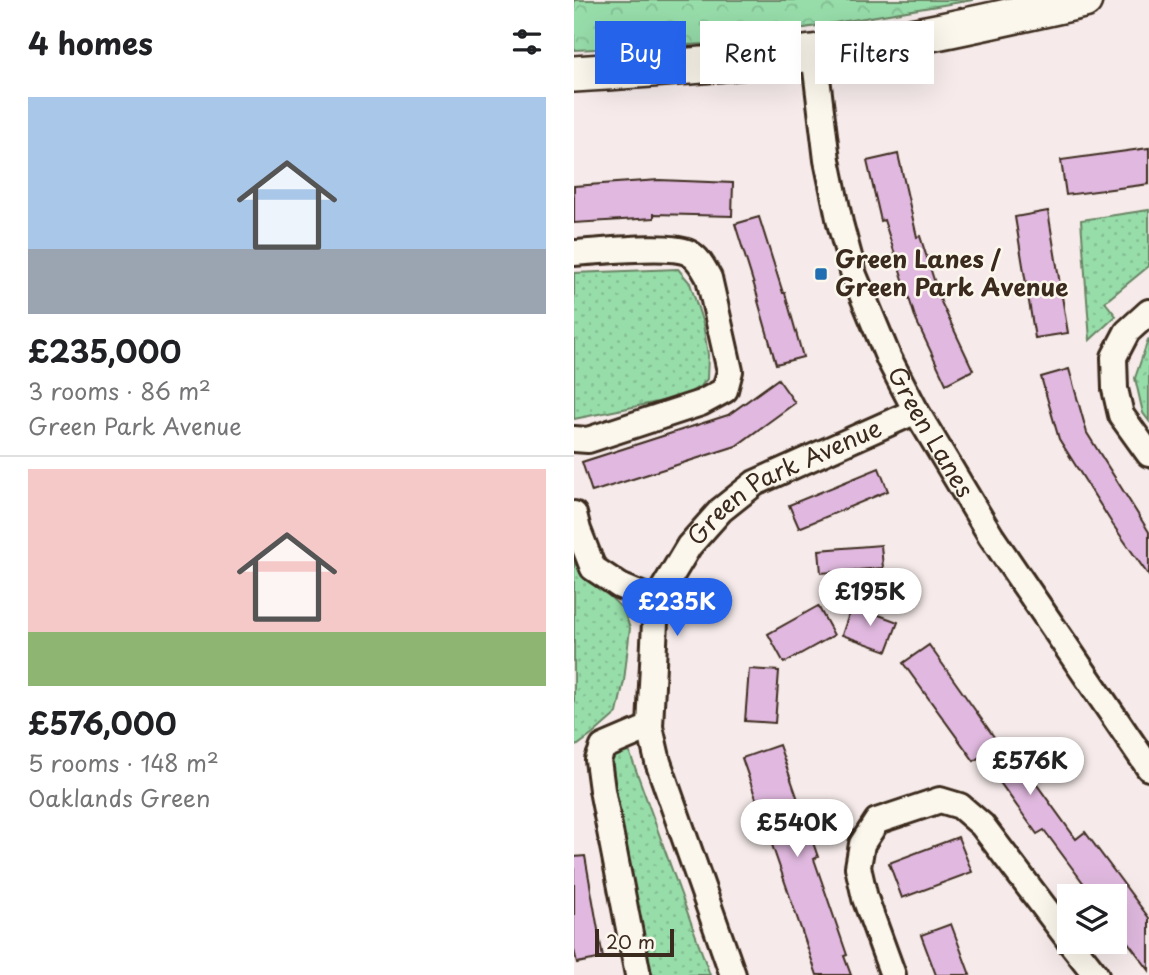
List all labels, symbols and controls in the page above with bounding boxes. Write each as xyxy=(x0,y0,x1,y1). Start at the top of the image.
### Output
text: 4 homes xyxy=(28,20,153,65)
chip: Buy xyxy=(595,21,686,84)
chip: Rent xyxy=(700,21,801,84)
chip: Filters xyxy=(815,21,934,84)
icon: filters xyxy=(508,23,546,61)
icon: home xyxy=(224,142,350,268)
place label: Green Lanes / Green Park Avenue xyxy=(835,240,1068,304)
marker: Green Lanes / Green Park Avenue xyxy=(813,266,829,282)
text: £235,000 xyxy=(28,328,181,373)
street label: Green Lanes xyxy=(880,359,984,504)
text: 3 rooms · 86 m² xyxy=(28,373,211,408)
text: Green Park Avenue xyxy=(28,408,242,443)
street label: Green Park Avenue xyxy=(678,409,887,553)
icon: home xyxy=(224,514,350,640)
pin: £195K xyxy=(821,568,919,628)
text: £195K xyxy=(835,573,905,608)
pin: £235K xyxy=(628,578,726,638)
text: £235K xyxy=(638,583,716,618)
text: £576,000 xyxy=(28,700,177,745)
pin: £576K xyxy=(981,738,1079,797)
text: £576K xyxy=(992,742,1068,777)
text: 5 rooms · 148 m² xyxy=(28,745,219,780)
text: Oaklands Green xyxy=(28,780,210,815)
pin: £540K xyxy=(748,800,846,859)
text: £540K xyxy=(757,804,837,839)
map controls xyxy=(1057,884,1127,954)
button: layers xyxy=(1057,884,1127,954)
scale bar xyxy=(595,926,674,958)
text: 20 m xyxy=(606,927,655,955)

